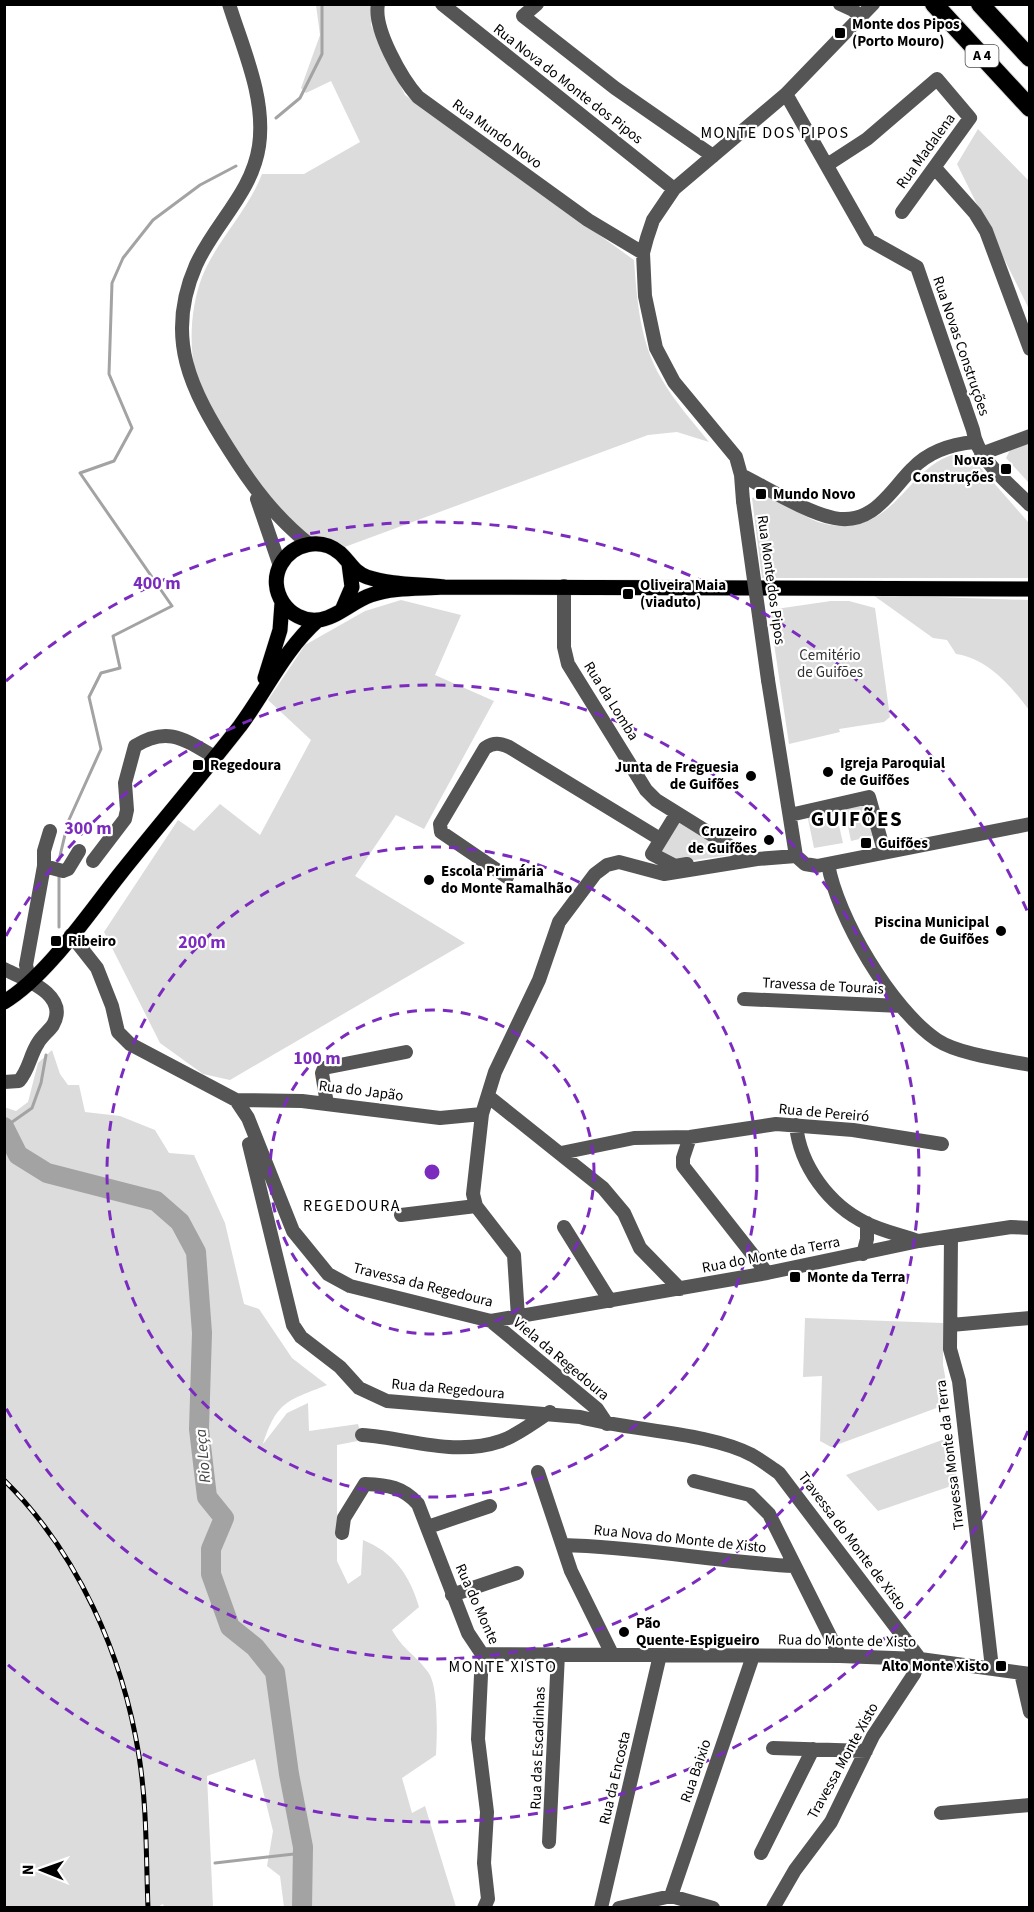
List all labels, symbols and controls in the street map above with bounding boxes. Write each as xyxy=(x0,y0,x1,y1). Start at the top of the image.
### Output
place label: Monte dos Pipos (Porto Mouro) xyxy=(852,14,960,52)
street label: Rua Nova do Monte dos Pipos xyxy=(489,19,647,149)
marker: Monte dos Pipos (Porto Mouro) xyxy=(833,26,847,40)
road number: A 4 xyxy=(966,45,998,67)
street label: Rua Mundo Novo xyxy=(448,94,546,174)
street label: Rua Madalena xyxy=(891,109,961,193)
district label: MONTE DOS PIPOS xyxy=(700,122,850,144)
street label: Rua Novas Construções xyxy=(927,273,995,419)
place label: Novas Construções xyxy=(912,450,994,488)
marker: Novas Construções xyxy=(999,462,1013,476)
place label: Mundo Novo xyxy=(773,484,856,505)
marker: Mundo Novo xyxy=(754,487,768,501)
street label: Rua Monte dos Pipos xyxy=(752,514,790,646)
text: 400 m xyxy=(133,571,181,596)
place label: Oliveira Maia (viaduto) xyxy=(640,575,726,613)
marker: Oliveira Maia (viaduto) xyxy=(621,587,635,601)
park label: Cemitério de Guifões xyxy=(797,645,863,683)
street label: Rua da Lomba xyxy=(578,657,644,745)
place label: Igreja Paroquial de Guifões xyxy=(840,753,946,791)
place label: Regedoura xyxy=(210,755,281,776)
place label: Junta de Freguesia de Guifões xyxy=(615,757,739,795)
marker: Regedoura xyxy=(191,758,205,772)
marker: Igreja Paroquial de Guifões xyxy=(821,765,835,779)
marker: Junta de Freguesia de Guifões xyxy=(744,769,758,783)
district label: GUIFÕES xyxy=(811,804,903,834)
text: 300 m xyxy=(64,816,112,841)
place label: Cruzeiro de Guifões xyxy=(688,821,757,859)
marker: Cruzeiro de Guifões xyxy=(762,833,776,847)
place label: Guifões xyxy=(878,833,928,854)
marker: Guifões xyxy=(859,836,873,850)
place label: Escola Primária do Monte Ramalhão xyxy=(441,861,572,899)
marker: Escola Primária do Monte Ramalhão xyxy=(422,873,436,887)
place label: Piscina Municipal de Guifões xyxy=(874,912,990,950)
marker: Piscina Municipal de Guifões xyxy=(994,924,1008,938)
text: 200 m xyxy=(178,930,226,955)
place label: Ribeiro xyxy=(68,931,116,952)
marker: Ribeiro xyxy=(49,934,63,948)
street label: Travessa de Tourais xyxy=(762,972,884,1000)
text: 100 m xyxy=(293,1046,341,1071)
street label: Rua do Japão xyxy=(317,1075,405,1107)
street label: Rua de Pereiró xyxy=(778,1099,870,1127)
centre of rings xyxy=(422,1162,442,1182)
district label: REGEDOURA xyxy=(303,1195,401,1217)
street label: Rua do Monte da Terra xyxy=(700,1231,842,1279)
street label: Travessa da Regedoura xyxy=(351,1257,495,1313)
place label: Monte da Terra xyxy=(807,1267,906,1288)
marker: Monte da Terra xyxy=(788,1270,802,1284)
street label: Viela da Regedoura xyxy=(508,1313,614,1405)
street label: Rua da Regedoura xyxy=(390,1374,506,1404)
street label: Travessa Monte da Terra xyxy=(930,1379,970,1531)
water label: Rio Leça xyxy=(190,1428,216,1484)
street label: Travessa do Monte de Xisto xyxy=(793,1467,911,1615)
street label: Rua Nova do Monte de Xisto xyxy=(593,1519,767,1559)
street label: Rua do Monte xyxy=(450,1560,504,1648)
place label: Pão Quente-Espigueiro xyxy=(636,1613,760,1651)
marker: Pão Quente-Espigueiro xyxy=(617,1625,631,1639)
street label: Rua do Monte de Xisto xyxy=(778,1629,916,1653)
district label: MONTE XISTO xyxy=(449,1656,557,1678)
place label: Alto Monte Xisto xyxy=(881,1656,989,1677)
marker: Alto Monte Xisto xyxy=(994,1659,1008,1673)
street label: Rua das Escadinhas xyxy=(525,1686,551,1810)
street label: Travessa Monte Xisto xyxy=(802,1699,884,1823)
street label: Rua da Encosta xyxy=(594,1729,636,1827)
street label: Rua Baixio xyxy=(675,1736,717,1806)
north arrow xyxy=(12,1840,72,1900)
text: N xyxy=(17,1864,39,1875)

